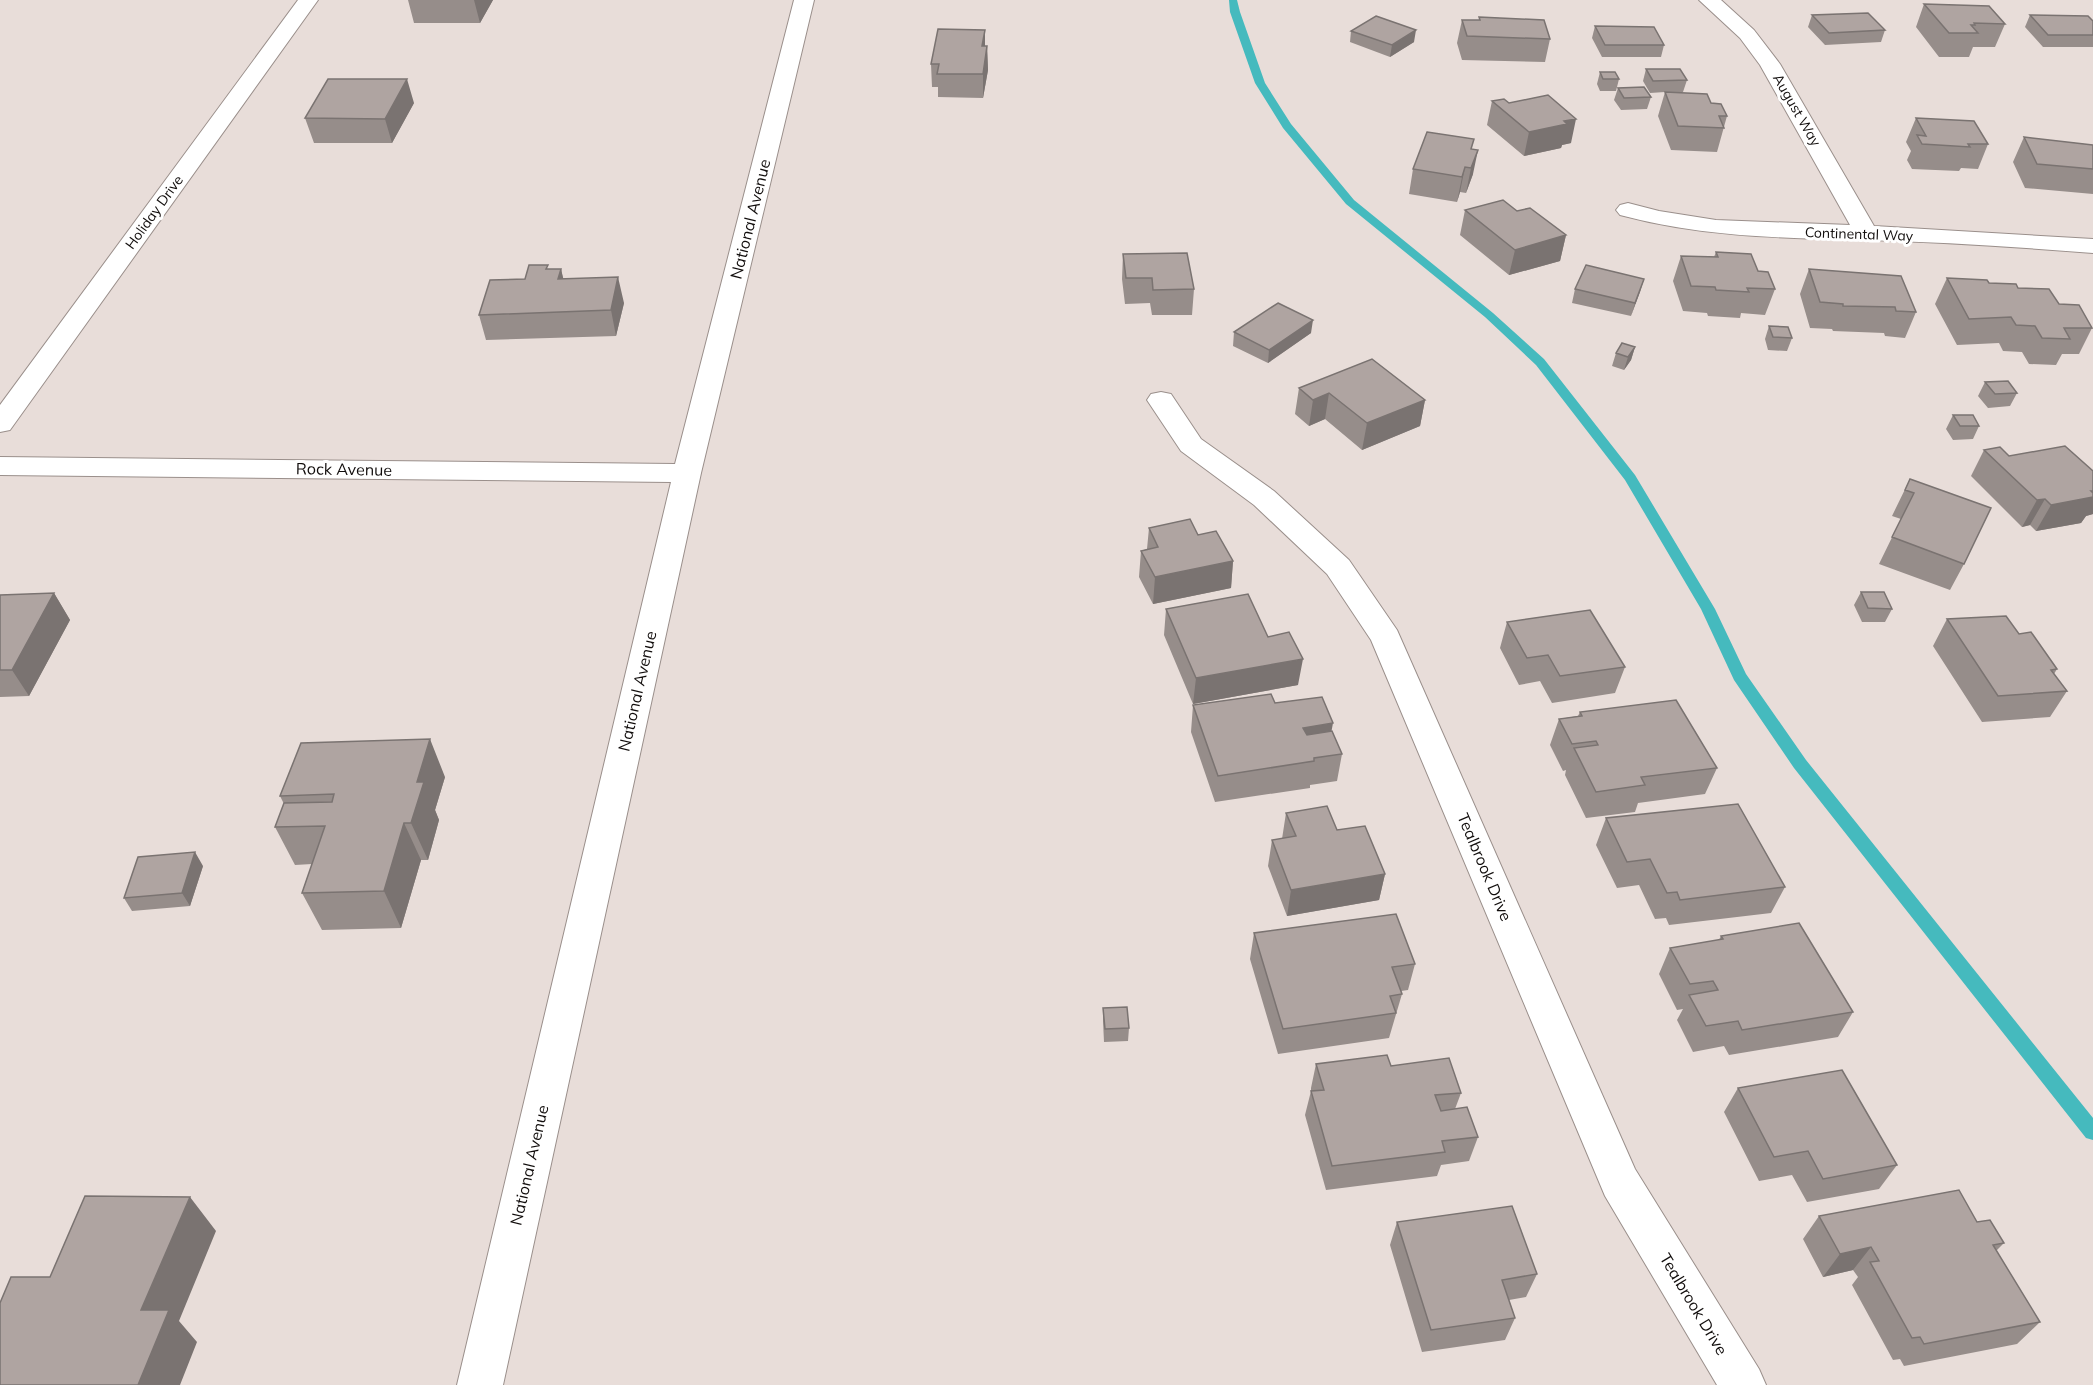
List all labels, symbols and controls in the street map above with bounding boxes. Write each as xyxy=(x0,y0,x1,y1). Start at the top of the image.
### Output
street label: August Way xyxy=(1769,70,1825,150)
street label: National Avenue xyxy=(725,157,775,281)
street label: Holiday Drive xyxy=(121,172,187,252)
street label: Continental Way xyxy=(1805,223,1914,245)
street label: Rock Avenue xyxy=(296,458,392,480)
street label: National Avenue xyxy=(613,629,661,753)
street label: Tealbrook Drive xyxy=(1453,810,1517,924)
street label: National Avenue xyxy=(505,1103,553,1227)
street label: Tealbrook Drive xyxy=(1656,1249,1732,1359)

